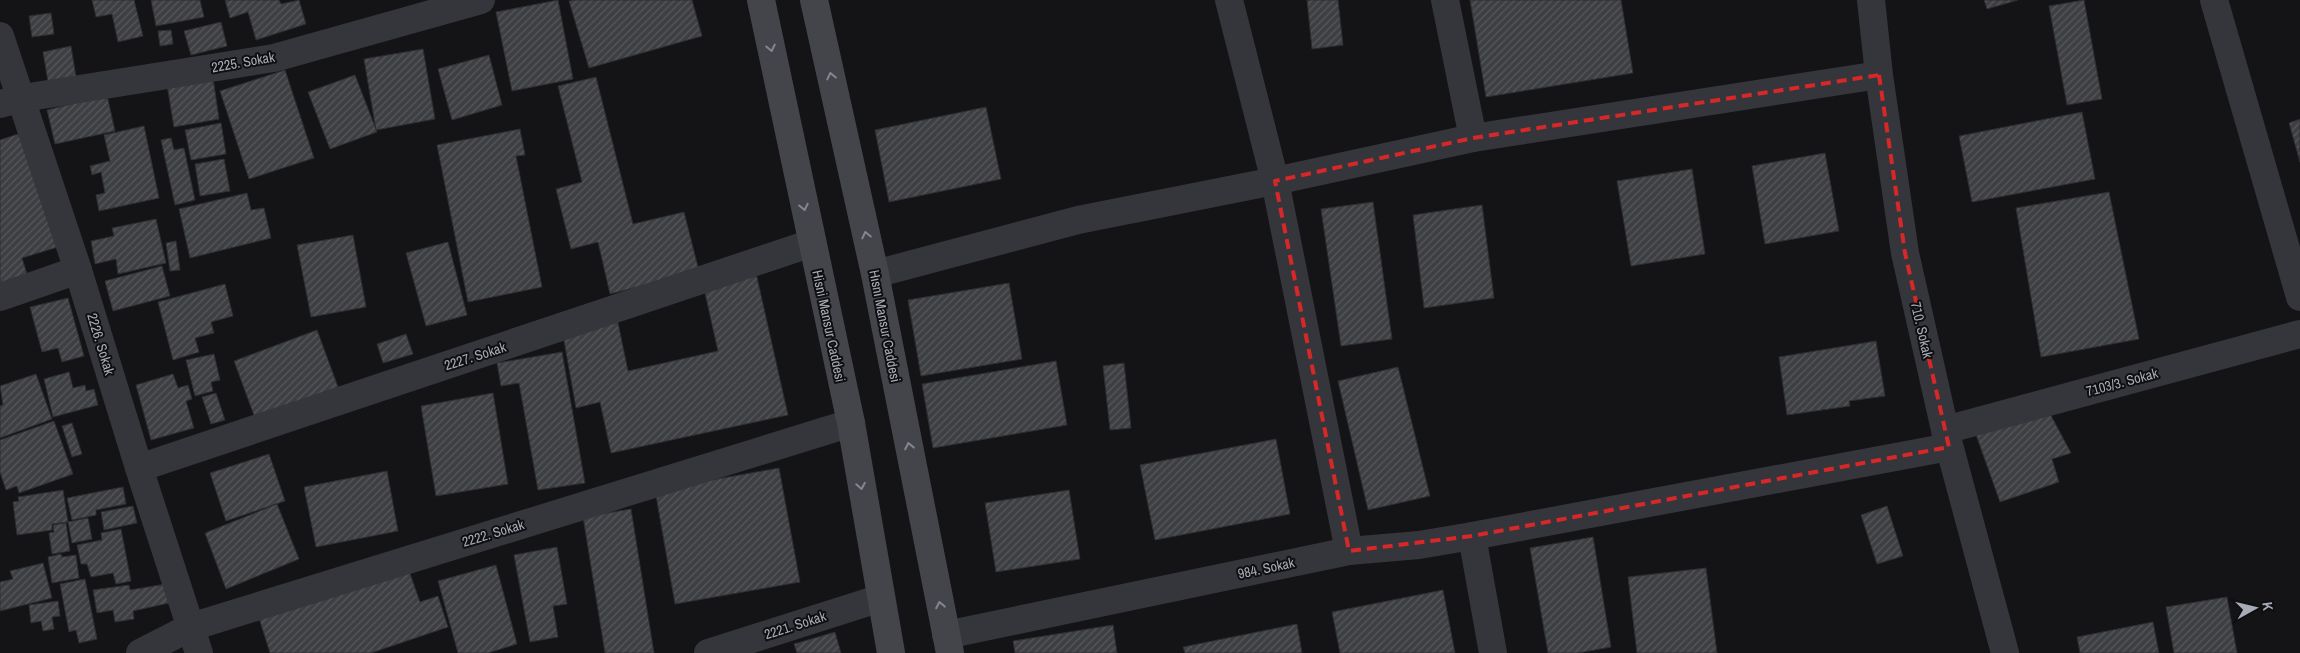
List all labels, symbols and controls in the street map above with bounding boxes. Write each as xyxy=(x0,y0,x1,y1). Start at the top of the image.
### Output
one-way arrow xyxy=(765,43,775,52)
street label: 2225. Sokak xyxy=(210,48,276,76)
one-way arrow xyxy=(826,72,837,81)
one-way arrow xyxy=(798,202,809,211)
one-way arrow xyxy=(861,231,872,240)
street label: Hisni Mansur Caddesi xyxy=(808,268,850,384)
street label: Hısnı Mansur Caddesi xyxy=(865,268,905,384)
street label: 710. Sokak xyxy=(1907,300,1937,360)
street label: 2226. Sokak xyxy=(83,311,119,377)
street label: 2227. Sokak xyxy=(442,337,508,374)
street label: 7103/3. Sokak xyxy=(2084,364,2160,400)
one-way arrow xyxy=(904,441,915,450)
one-way arrow xyxy=(856,481,866,490)
street label: 2222. Sokak xyxy=(460,515,526,551)
street label: 984. Sokak xyxy=(1236,553,1296,583)
north arrow xyxy=(2230,583,2280,633)
one-way arrow xyxy=(936,601,946,610)
text: K xyxy=(2258,601,2277,612)
street label: 2221. Sokak xyxy=(762,606,828,643)

